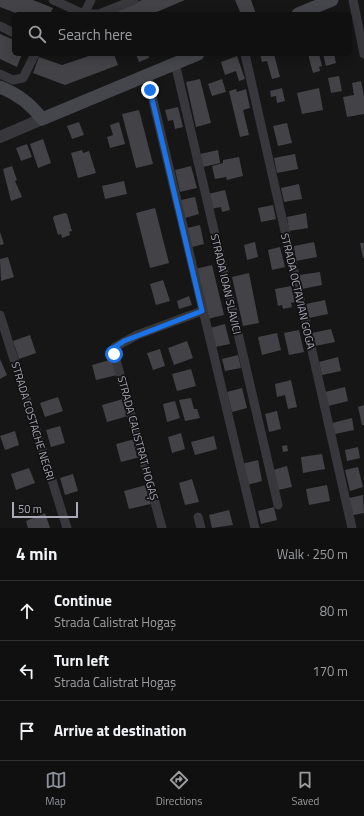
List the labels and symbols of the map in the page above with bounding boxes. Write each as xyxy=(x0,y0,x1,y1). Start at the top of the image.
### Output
route end xyxy=(141,81,159,99)
street label: STRADA OCTAVIAN GOGA xyxy=(277,231,319,351)
street label: STRADA IOAN SLAVICI xyxy=(207,232,245,336)
route start xyxy=(105,345,123,363)
street label: STRADA COSTACHE NEGRI xyxy=(7,360,59,482)
street label: STRADA CALISTRAT HOGAȘ xyxy=(114,374,162,502)
scale bar xyxy=(12,500,78,519)

